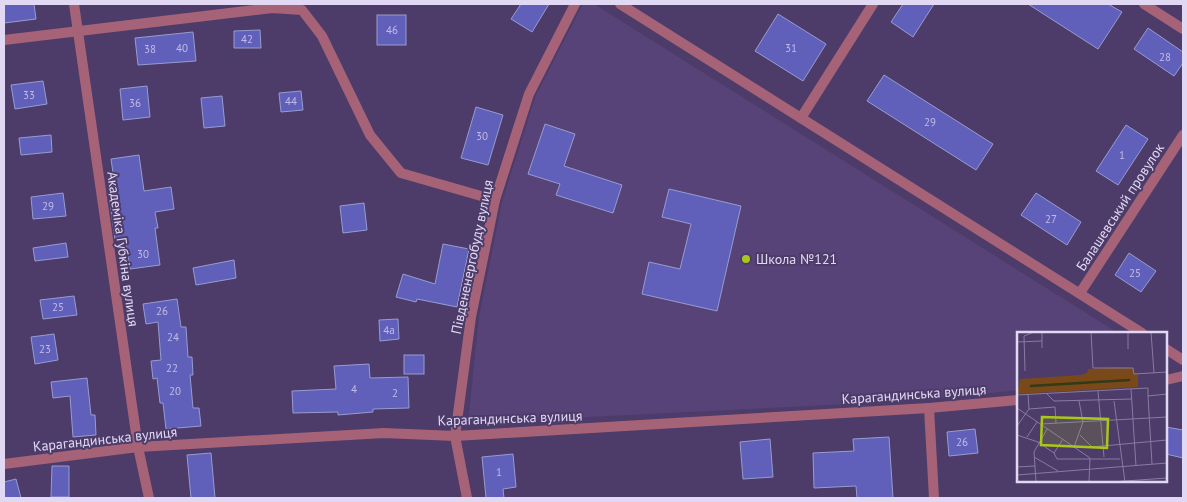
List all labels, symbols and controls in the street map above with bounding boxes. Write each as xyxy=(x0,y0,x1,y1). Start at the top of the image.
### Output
house number: 46 xyxy=(386,23,398,37)
house number: 42 xyxy=(241,32,253,46)
house number: 40 xyxy=(176,41,188,55)
house number: 31 xyxy=(785,41,797,55)
house number: 38 xyxy=(144,42,156,56)
house number: 28 xyxy=(1159,50,1171,64)
house number: 33 xyxy=(23,88,35,102)
house number: 44 xyxy=(285,94,297,108)
house number: 36 xyxy=(129,96,141,110)
house number: 29 xyxy=(924,115,936,129)
house number: 30 xyxy=(476,129,488,143)
street label: Балашевський провулок xyxy=(1072,139,1168,274)
house number: 1 xyxy=(1119,148,1125,162)
street label: Академіка Губкіна вулиця xyxy=(103,170,143,328)
street label: Південенергобуду вулиця xyxy=(447,178,497,336)
house number: 29 xyxy=(42,199,54,213)
house number: 27 xyxy=(1045,212,1057,226)
house number: 30 xyxy=(137,247,149,261)
place label: Школа №121 xyxy=(756,250,837,268)
marker: Школа №121 xyxy=(740,253,752,265)
house number: 25 xyxy=(1129,266,1141,280)
house number: 25 xyxy=(52,300,64,314)
house number: 26 xyxy=(156,304,168,318)
house number: 4а xyxy=(383,323,395,337)
house number: 24 xyxy=(167,330,179,344)
inset map xyxy=(1017,332,1167,482)
house number: 23 xyxy=(39,342,51,356)
house number: 22 xyxy=(166,361,178,375)
street label: Карагандинська вулиця xyxy=(841,380,987,408)
house number: 4 xyxy=(351,382,357,396)
house number: 20 xyxy=(169,384,181,398)
house number: 2 xyxy=(392,386,398,400)
street label: Карагандинська вулиця xyxy=(437,406,583,430)
street label: Карагандинська вулиця xyxy=(32,422,178,456)
house number: 26 xyxy=(956,435,968,449)
house number: 1 xyxy=(496,465,502,479)

